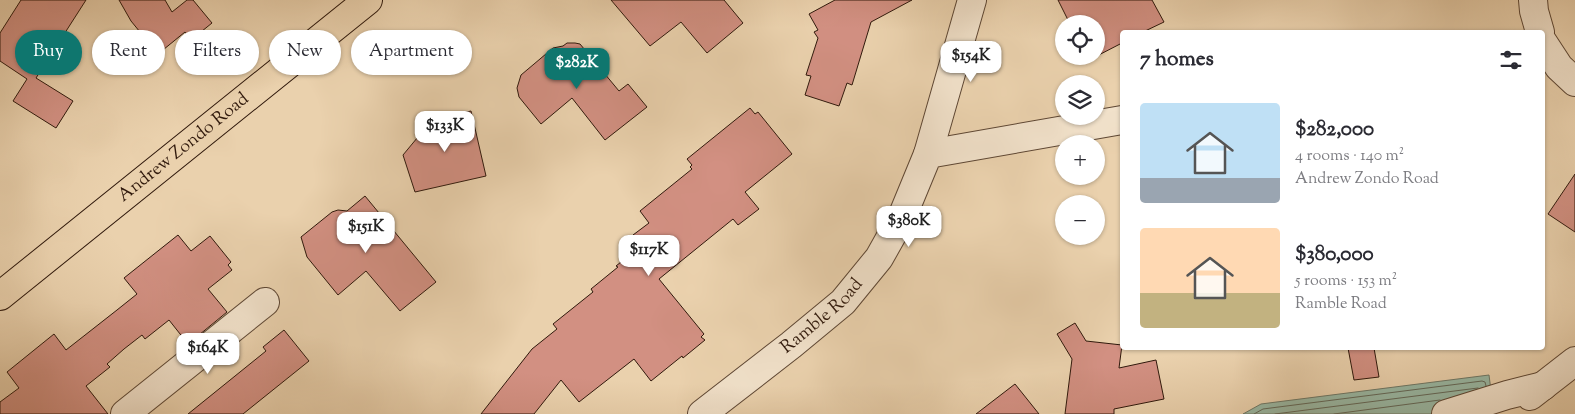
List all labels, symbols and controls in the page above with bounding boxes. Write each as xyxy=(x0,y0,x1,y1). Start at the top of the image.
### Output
map controls xyxy=(1055,15,1105,245)
button: locate xyxy=(1055,15,1105,65)
chip: Buy xyxy=(15,30,82,75)
chip: Rent xyxy=(92,30,165,75)
chip: Filters xyxy=(175,30,259,75)
chip: New xyxy=(269,30,341,75)
chip: Apartment xyxy=(351,30,472,75)
pin: $154K xyxy=(936,41,1006,83)
text: $154K xyxy=(951,45,991,68)
text: 7 homes xyxy=(1140,45,1214,75)
icon: filters xyxy=(1497,46,1525,74)
pin: $282K xyxy=(542,48,612,90)
text: $282K xyxy=(556,52,598,75)
button: layers xyxy=(1055,75,1105,125)
street label: Andrew Zondo Road xyxy=(113,87,255,209)
pin: $133K xyxy=(410,110,480,153)
text: $133K xyxy=(426,115,464,138)
text: $282,000 xyxy=(1295,115,1374,145)
icon: home xyxy=(1180,123,1240,183)
button: + xyxy=(1055,135,1105,185)
text: 4 rooms · 140 m² xyxy=(1295,145,1404,168)
text: Andrew Zondo Road xyxy=(1295,168,1439,191)
button: − xyxy=(1055,195,1105,245)
pin: $380K xyxy=(874,206,944,248)
text: $380K xyxy=(887,210,931,233)
pin: $151K xyxy=(331,212,401,254)
text: $151K xyxy=(348,216,384,239)
pin: $117K xyxy=(614,234,684,277)
text: $117K xyxy=(629,239,669,262)
text: $380,000 xyxy=(1295,240,1374,270)
icon: home xyxy=(1180,248,1240,308)
text: 5 rooms · 153 m² xyxy=(1295,270,1397,293)
street label: Ramble Road xyxy=(776,273,870,361)
text: Ramble Road xyxy=(1295,293,1387,316)
pin: $164K xyxy=(173,332,243,375)
text: $164K xyxy=(187,337,229,360)

